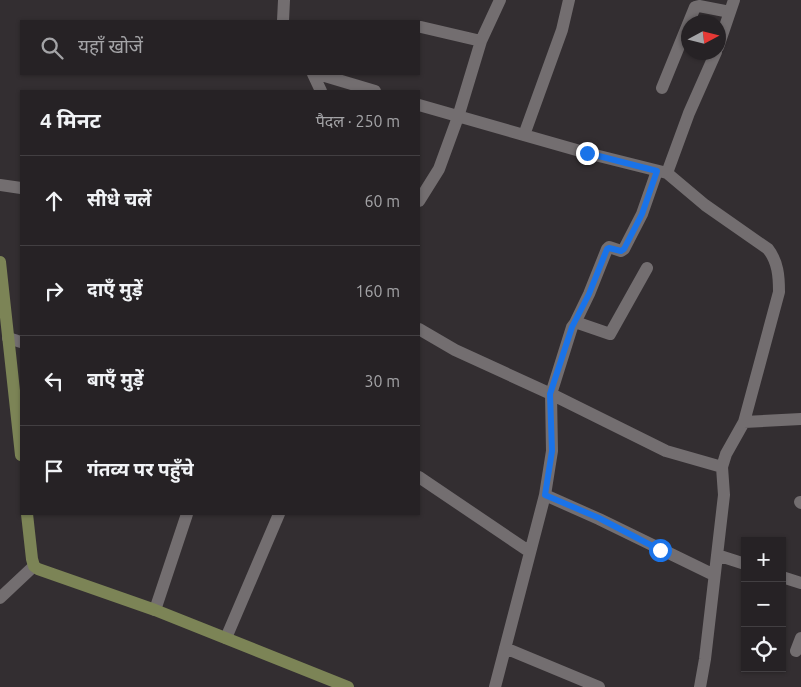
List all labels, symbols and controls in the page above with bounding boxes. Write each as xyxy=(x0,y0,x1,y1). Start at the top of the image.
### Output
north arrow xyxy=(681,15,726,60)
search box xyxy=(20,20,420,75)
icon: search xyxy=(38,34,66,62)
text: यहाँ खोजें xyxy=(78,35,143,57)
text: 4 मिनट xyxy=(40,108,101,132)
text: पैदल · 250 m xyxy=(316,112,400,130)
route end xyxy=(576,142,599,165)
icon: ahead xyxy=(40,187,68,215)
text: सीधे चलें xyxy=(87,188,151,210)
text: 60 m xyxy=(364,192,400,210)
icon: right xyxy=(40,277,68,305)
text: दाएँ मुड़ें xyxy=(87,278,143,300)
text: 160 m xyxy=(355,282,400,300)
icon: left xyxy=(40,367,68,395)
text: बाएँ मुड़ें xyxy=(87,368,144,390)
text: 30 m xyxy=(364,372,400,390)
icon: arrive xyxy=(40,457,68,485)
text: गंतव्य पर पहुँचे xyxy=(87,458,194,480)
map controls xyxy=(741,537,786,672)
button: + xyxy=(741,537,786,582)
route start xyxy=(649,539,672,562)
button: − xyxy=(741,582,786,627)
button: locate xyxy=(741,627,786,672)

